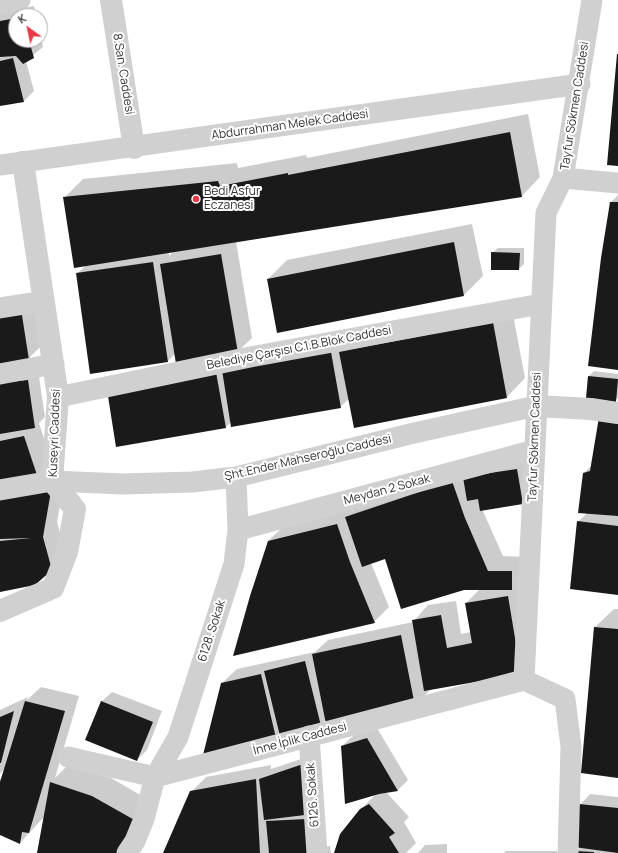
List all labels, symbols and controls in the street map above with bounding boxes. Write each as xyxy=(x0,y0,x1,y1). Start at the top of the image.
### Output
north arrow xyxy=(8,8,48,48)
text: K xyxy=(15,10,29,27)
street label: 8.San. Caddesi xyxy=(109,32,137,116)
street label: Tayfur Sökmen Caddesi xyxy=(558,41,592,171)
street label: Abdurrahman Melek Caddesi xyxy=(211,107,369,143)
place label: Bedi Asfur Eczanesi xyxy=(204,185,260,213)
marker: Bedi Asfur Eczanesi xyxy=(191,194,201,204)
street label: Belediye Çarşısı C.1.B.Blok Caddesi xyxy=(206,323,392,373)
street label: Tayfur Sökmen Caddesi xyxy=(526,372,544,502)
street label: Kuseyri Caddesi xyxy=(46,389,64,477)
street label: Şht.Ender Mahseroğlu Caddesi xyxy=(223,432,393,484)
street label: Meydan 2 Sokak xyxy=(342,472,432,508)
street label: 6128. Sokak xyxy=(195,598,229,664)
street label: İnne İplik Caddesi xyxy=(252,720,348,758)
street label: 6126. Sokak xyxy=(304,762,322,828)

